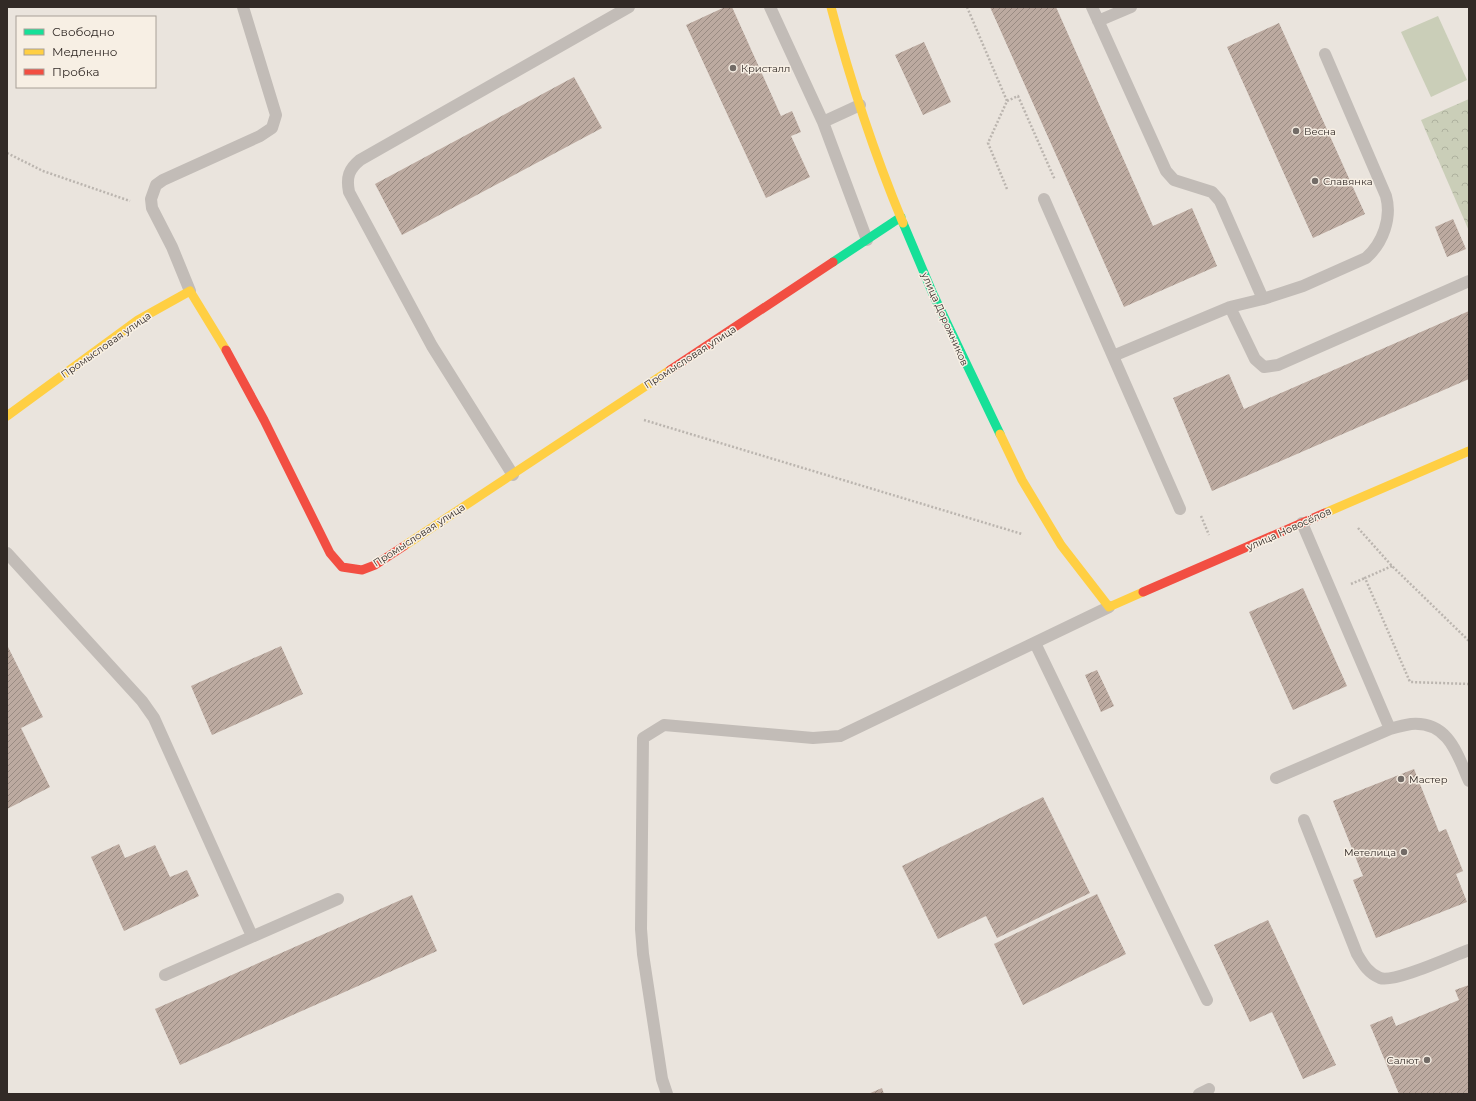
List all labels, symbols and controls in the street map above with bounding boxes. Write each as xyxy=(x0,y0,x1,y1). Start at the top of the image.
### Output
legend xyxy=(16,16,156,88)
text: Свободно xyxy=(52,24,115,39)
text: Медленно xyxy=(52,44,118,59)
place label: Кристалл xyxy=(741,62,790,75)
marker: Кристалл xyxy=(728,63,738,73)
text: Пробка xyxy=(52,64,100,79)
place label: Весна xyxy=(1304,125,1336,138)
marker: Весна xyxy=(1291,126,1301,136)
place label: Славянка xyxy=(1323,175,1373,188)
marker: Славянка xyxy=(1310,176,1320,186)
street label: улица Дорожников xyxy=(918,269,971,368)
street label: Промысловая улица xyxy=(58,309,154,381)
street label: Промысловая улица xyxy=(642,322,738,392)
street label: Промысловая улица xyxy=(371,500,467,570)
street label: улица Новосёлов xyxy=(1244,505,1333,554)
place label: Мастер xyxy=(1409,773,1448,786)
marker: Мастер xyxy=(1396,774,1406,784)
place label: Метелица xyxy=(1344,846,1396,859)
marker: Метелица xyxy=(1399,847,1409,857)
place label: Салют xyxy=(1387,1054,1419,1067)
marker: Салют xyxy=(1422,1055,1432,1065)

